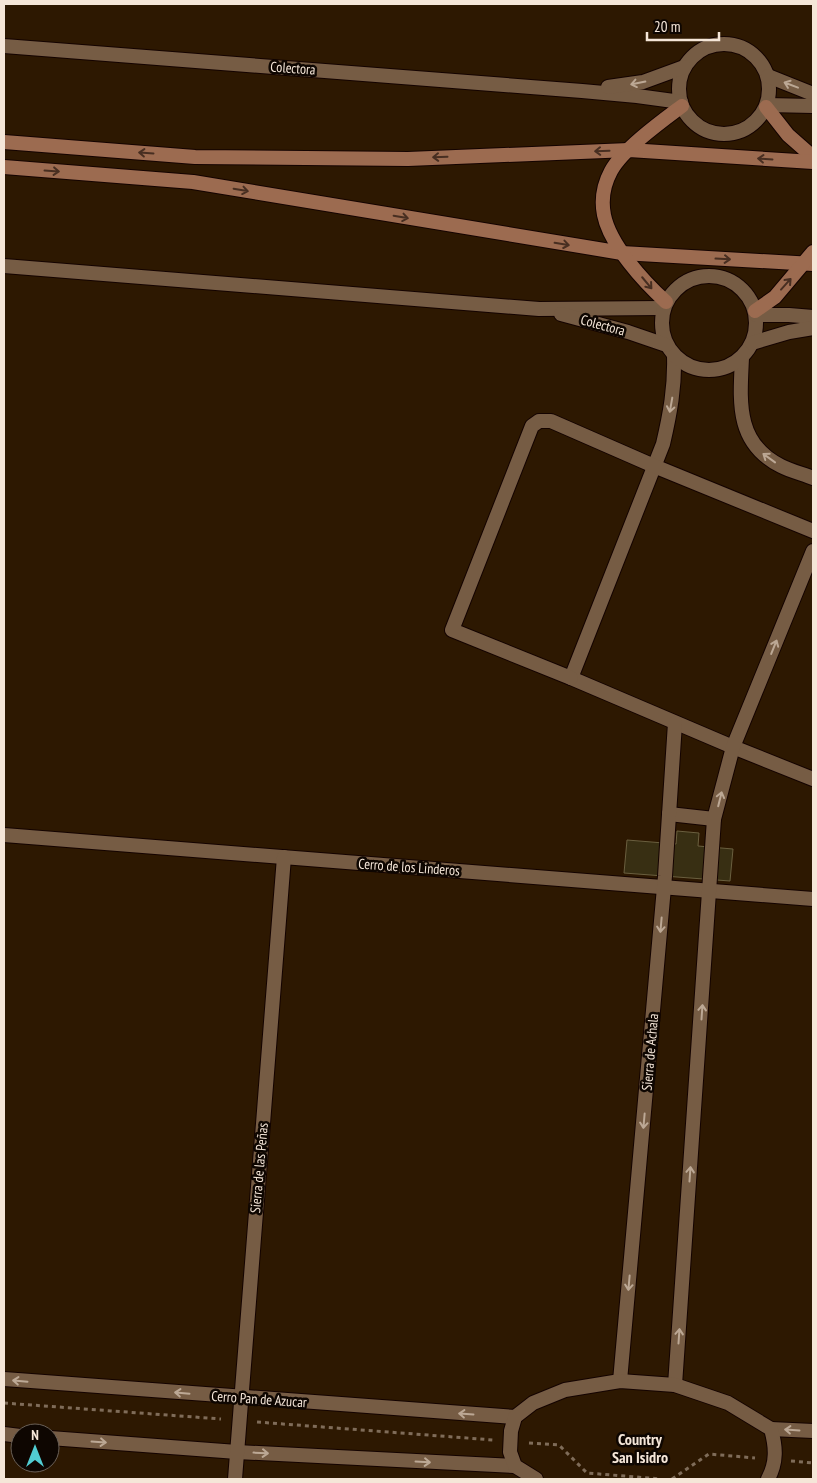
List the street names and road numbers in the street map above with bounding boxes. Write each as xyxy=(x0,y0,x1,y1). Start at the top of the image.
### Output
street label: Colectora xyxy=(270,57,316,79)
street label: Colectora xyxy=(579,310,627,340)
street label: Cerro de los Linderos xyxy=(358,854,461,880)
street label: Sierra de Achala xyxy=(638,1013,662,1091)
street label: Sierra de las Peñas xyxy=(246,1122,272,1214)
street label: Cerro Pan de Azucar xyxy=(211,1387,307,1411)

